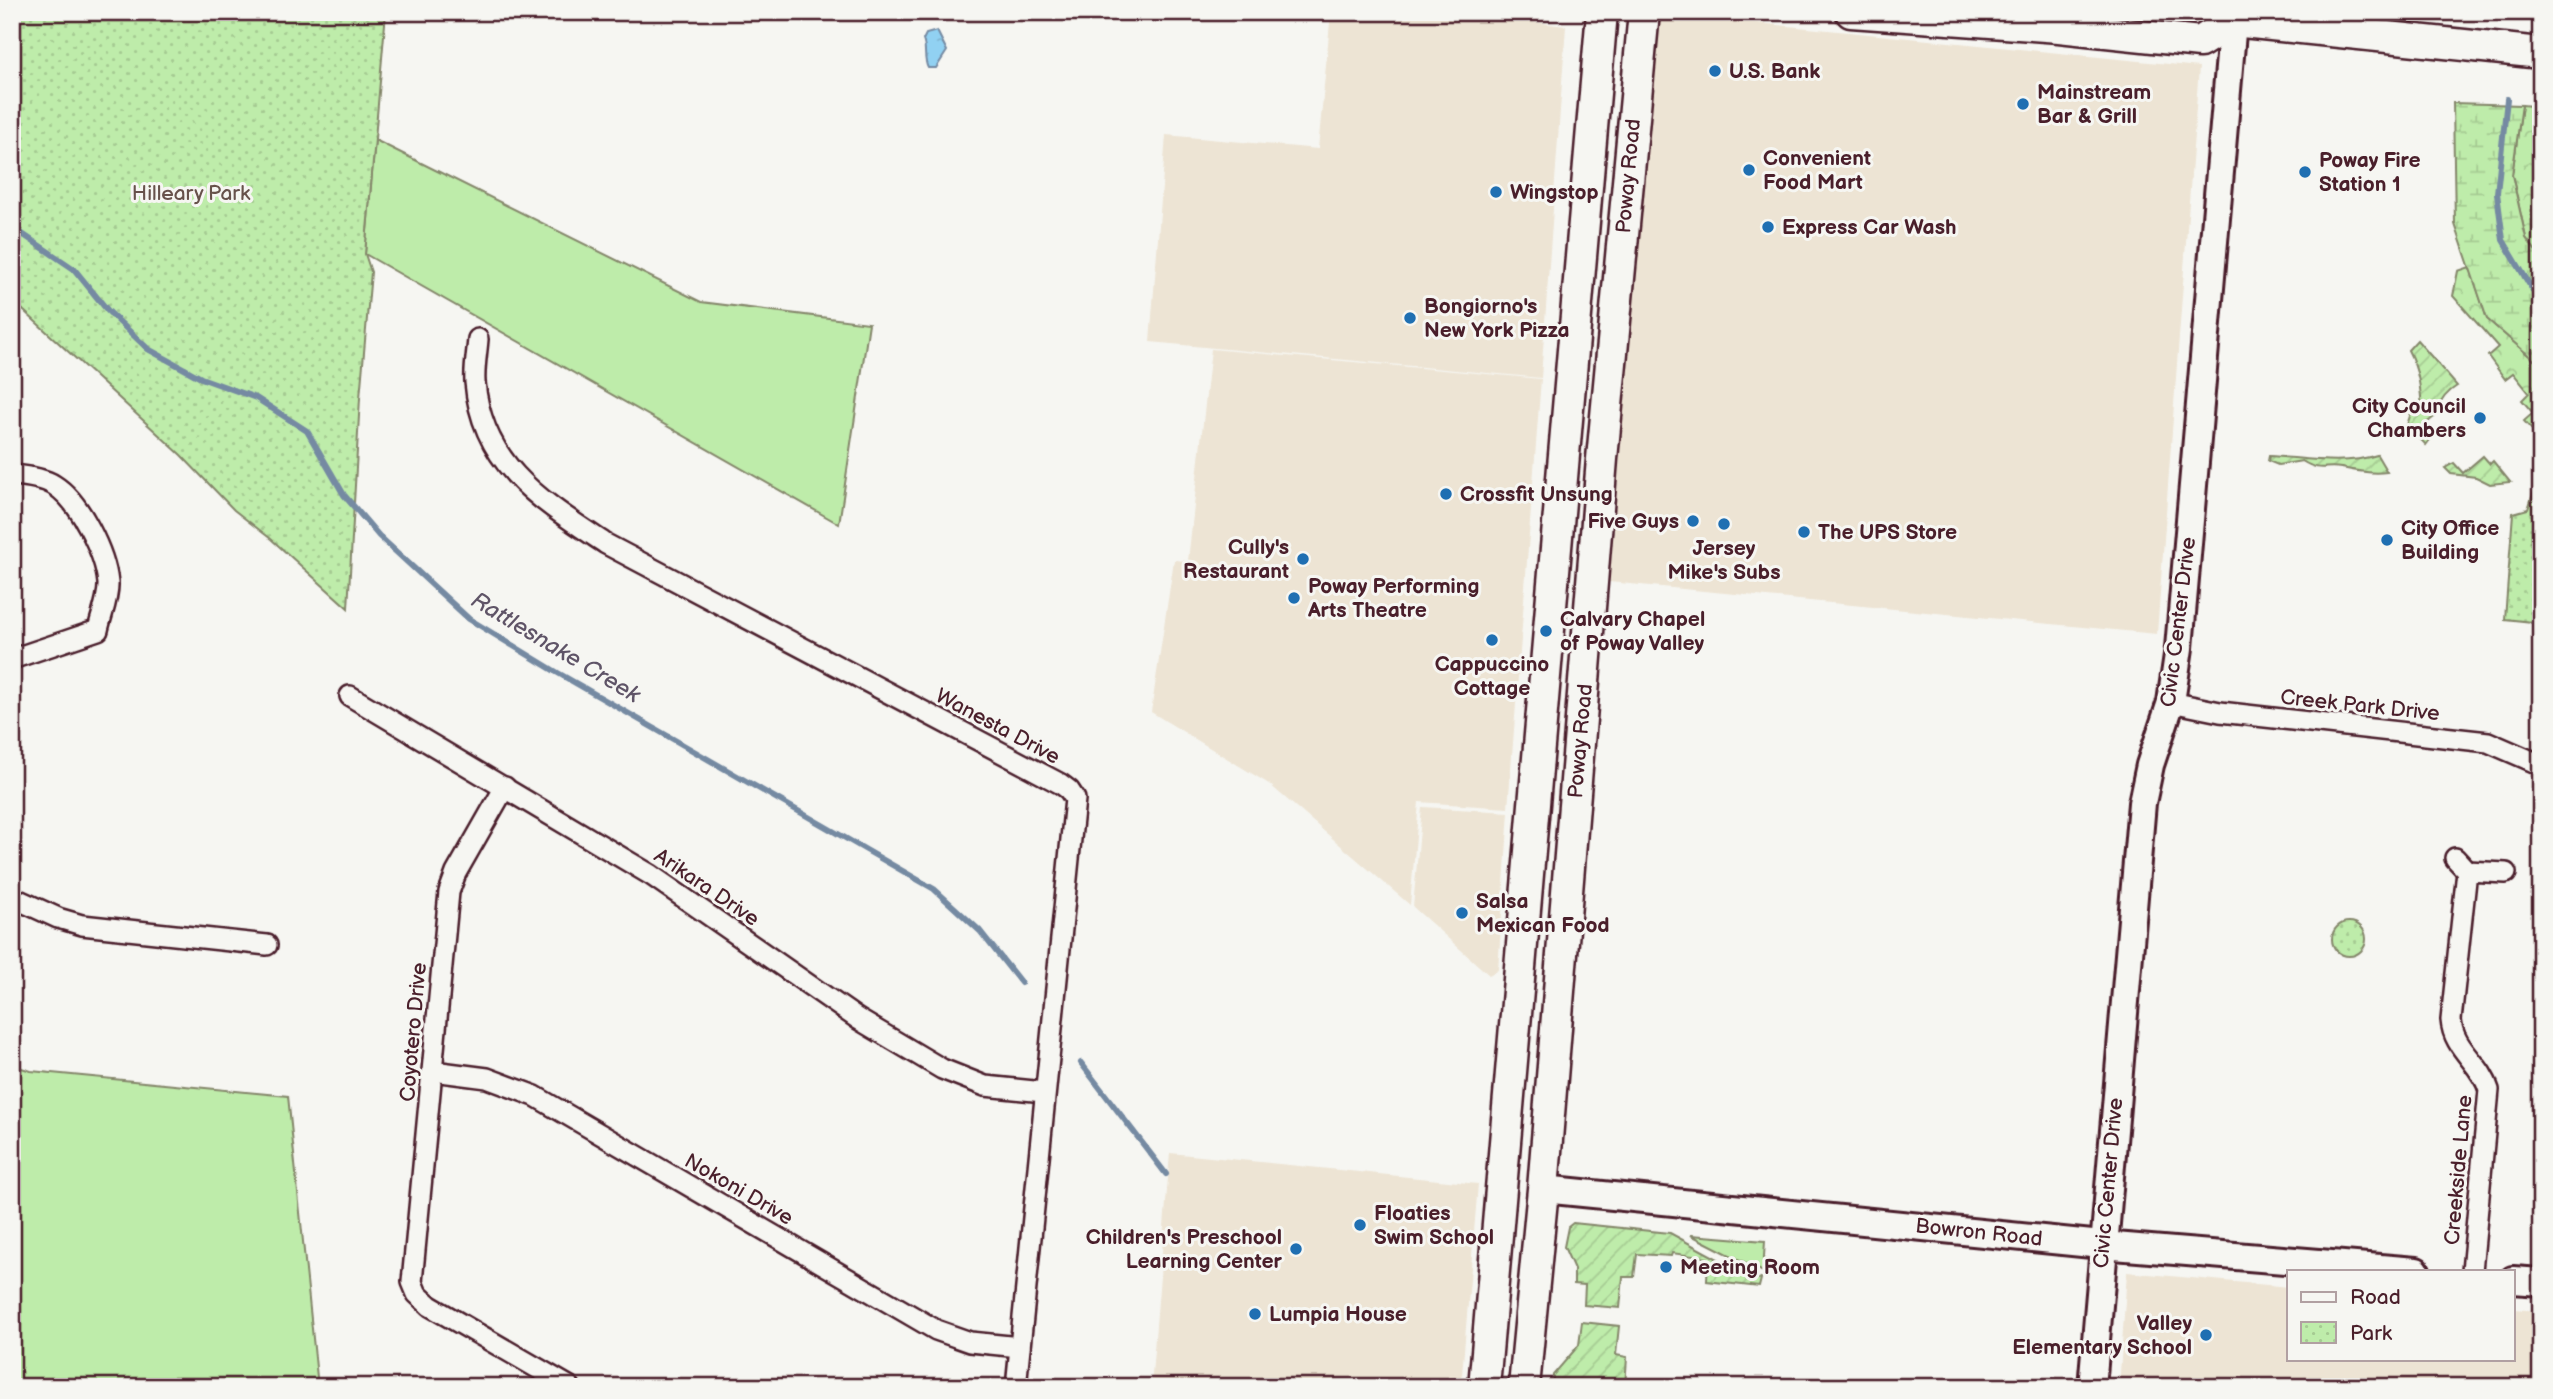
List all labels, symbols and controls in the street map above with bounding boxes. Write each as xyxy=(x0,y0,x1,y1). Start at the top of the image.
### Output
place label: U.S. Bank xyxy=(1729,59,1820,84)
marker: U.S. Bank xyxy=(1707,63,1723,79)
place label: Mainstream Bar & Grill xyxy=(2037,80,2151,129)
marker: Mainstream Bar & Grill xyxy=(2015,96,2031,112)
street label: Poway Road xyxy=(1611,118,1646,234)
place label: Convenient Food Mart xyxy=(1763,146,1871,195)
place label: Poway Fire Station 1 xyxy=(2319,148,2421,197)
marker: Convenient Food Mart xyxy=(1741,162,1757,178)
marker: Poway Fire Station 1 xyxy=(2297,164,2313,180)
place label: Wingstop xyxy=(1510,180,1599,205)
park label: Hilleary Park xyxy=(132,181,251,206)
marker: Wingstop xyxy=(1488,184,1504,200)
place label: Express Car Wash xyxy=(1782,215,1956,240)
marker: Express Car Wash xyxy=(1760,219,1776,235)
place label: Bongiorno's New York Pizza xyxy=(1424,294,1570,343)
marker: Bongiorno's New York Pizza xyxy=(1402,310,1418,326)
place label: City Council Chambers xyxy=(2352,394,2466,443)
marker: City Council Chambers xyxy=(2472,410,2488,426)
place label: Crossfit Unsung xyxy=(1460,482,1613,507)
marker: Crossfit Unsung xyxy=(1438,486,1454,502)
place label: Five Guys xyxy=(1587,509,1679,534)
marker: Five Guys xyxy=(1685,513,1701,529)
marker: Jersey Mike's Subs xyxy=(1716,516,1732,532)
place label: City Office Building xyxy=(2401,516,2499,565)
place label: The UPS Store xyxy=(1818,520,1957,545)
marker: The UPS Store xyxy=(1796,524,1812,540)
marker: City Office Building xyxy=(2379,532,2395,548)
place label: Cully's Restaurant xyxy=(1183,535,1289,584)
place label: Jersey Mike's Subs xyxy=(1667,536,1781,585)
street label: Civic Center Drive xyxy=(2156,536,2201,708)
marker: Cully's Restaurant xyxy=(1295,551,1311,567)
place label: Poway Performing Arts Theatre xyxy=(1307,574,1479,623)
water label: Rattlesnake Creek xyxy=(466,586,646,710)
marker: Poway Performing Arts Theatre xyxy=(1286,590,1302,606)
place label: Calvary Chapel of Poway Valley xyxy=(1560,607,1705,656)
marker: Calvary Chapel of Poway Valley xyxy=(1538,623,1554,639)
marker: Cappuccino Cottage xyxy=(1484,632,1500,648)
place label: Cappuccino Cottage xyxy=(1435,652,1549,701)
street label: Wanesta Drive xyxy=(931,683,1064,770)
street label: Poway Road xyxy=(1563,683,1598,799)
street label: Creek Park Drive xyxy=(2279,685,2441,726)
street label: Arikara Drive xyxy=(649,843,764,932)
place label: Salsa Mexican Food xyxy=(1476,889,1610,938)
marker: Salsa Mexican Food xyxy=(1454,905,1470,921)
street label: Coyotero Drive xyxy=(395,961,432,1103)
street label: Creekside Lane xyxy=(2439,1094,2478,1246)
street label: Civic Center Drive xyxy=(2089,1097,2128,1269)
street label: Nokoni Drive xyxy=(680,1148,798,1231)
place label: Floaties Swim School xyxy=(1374,1201,1494,1250)
street label: Bowron Road xyxy=(1914,1213,2044,1252)
marker: Floaties Swim School xyxy=(1352,1217,1368,1233)
place label: Children's Preschool Learning Center xyxy=(1086,1225,1283,1274)
marker: Children's Preschool Learning Center xyxy=(1288,1241,1304,1257)
place label: Meeting Room xyxy=(1680,1255,1820,1280)
marker: Meeting Room xyxy=(1658,1259,1674,1275)
legend xyxy=(2287,1270,2514,1360)
text: Road xyxy=(2350,1285,2401,1310)
place label: Lumpia House xyxy=(1269,1302,1407,1327)
marker: Lumpia House xyxy=(1247,1306,1263,1322)
place label: Valley Elementary School xyxy=(2012,1311,2192,1360)
text: Park xyxy=(2350,1321,2393,1346)
marker: Valley Elementary School xyxy=(2198,1327,2214,1343)

